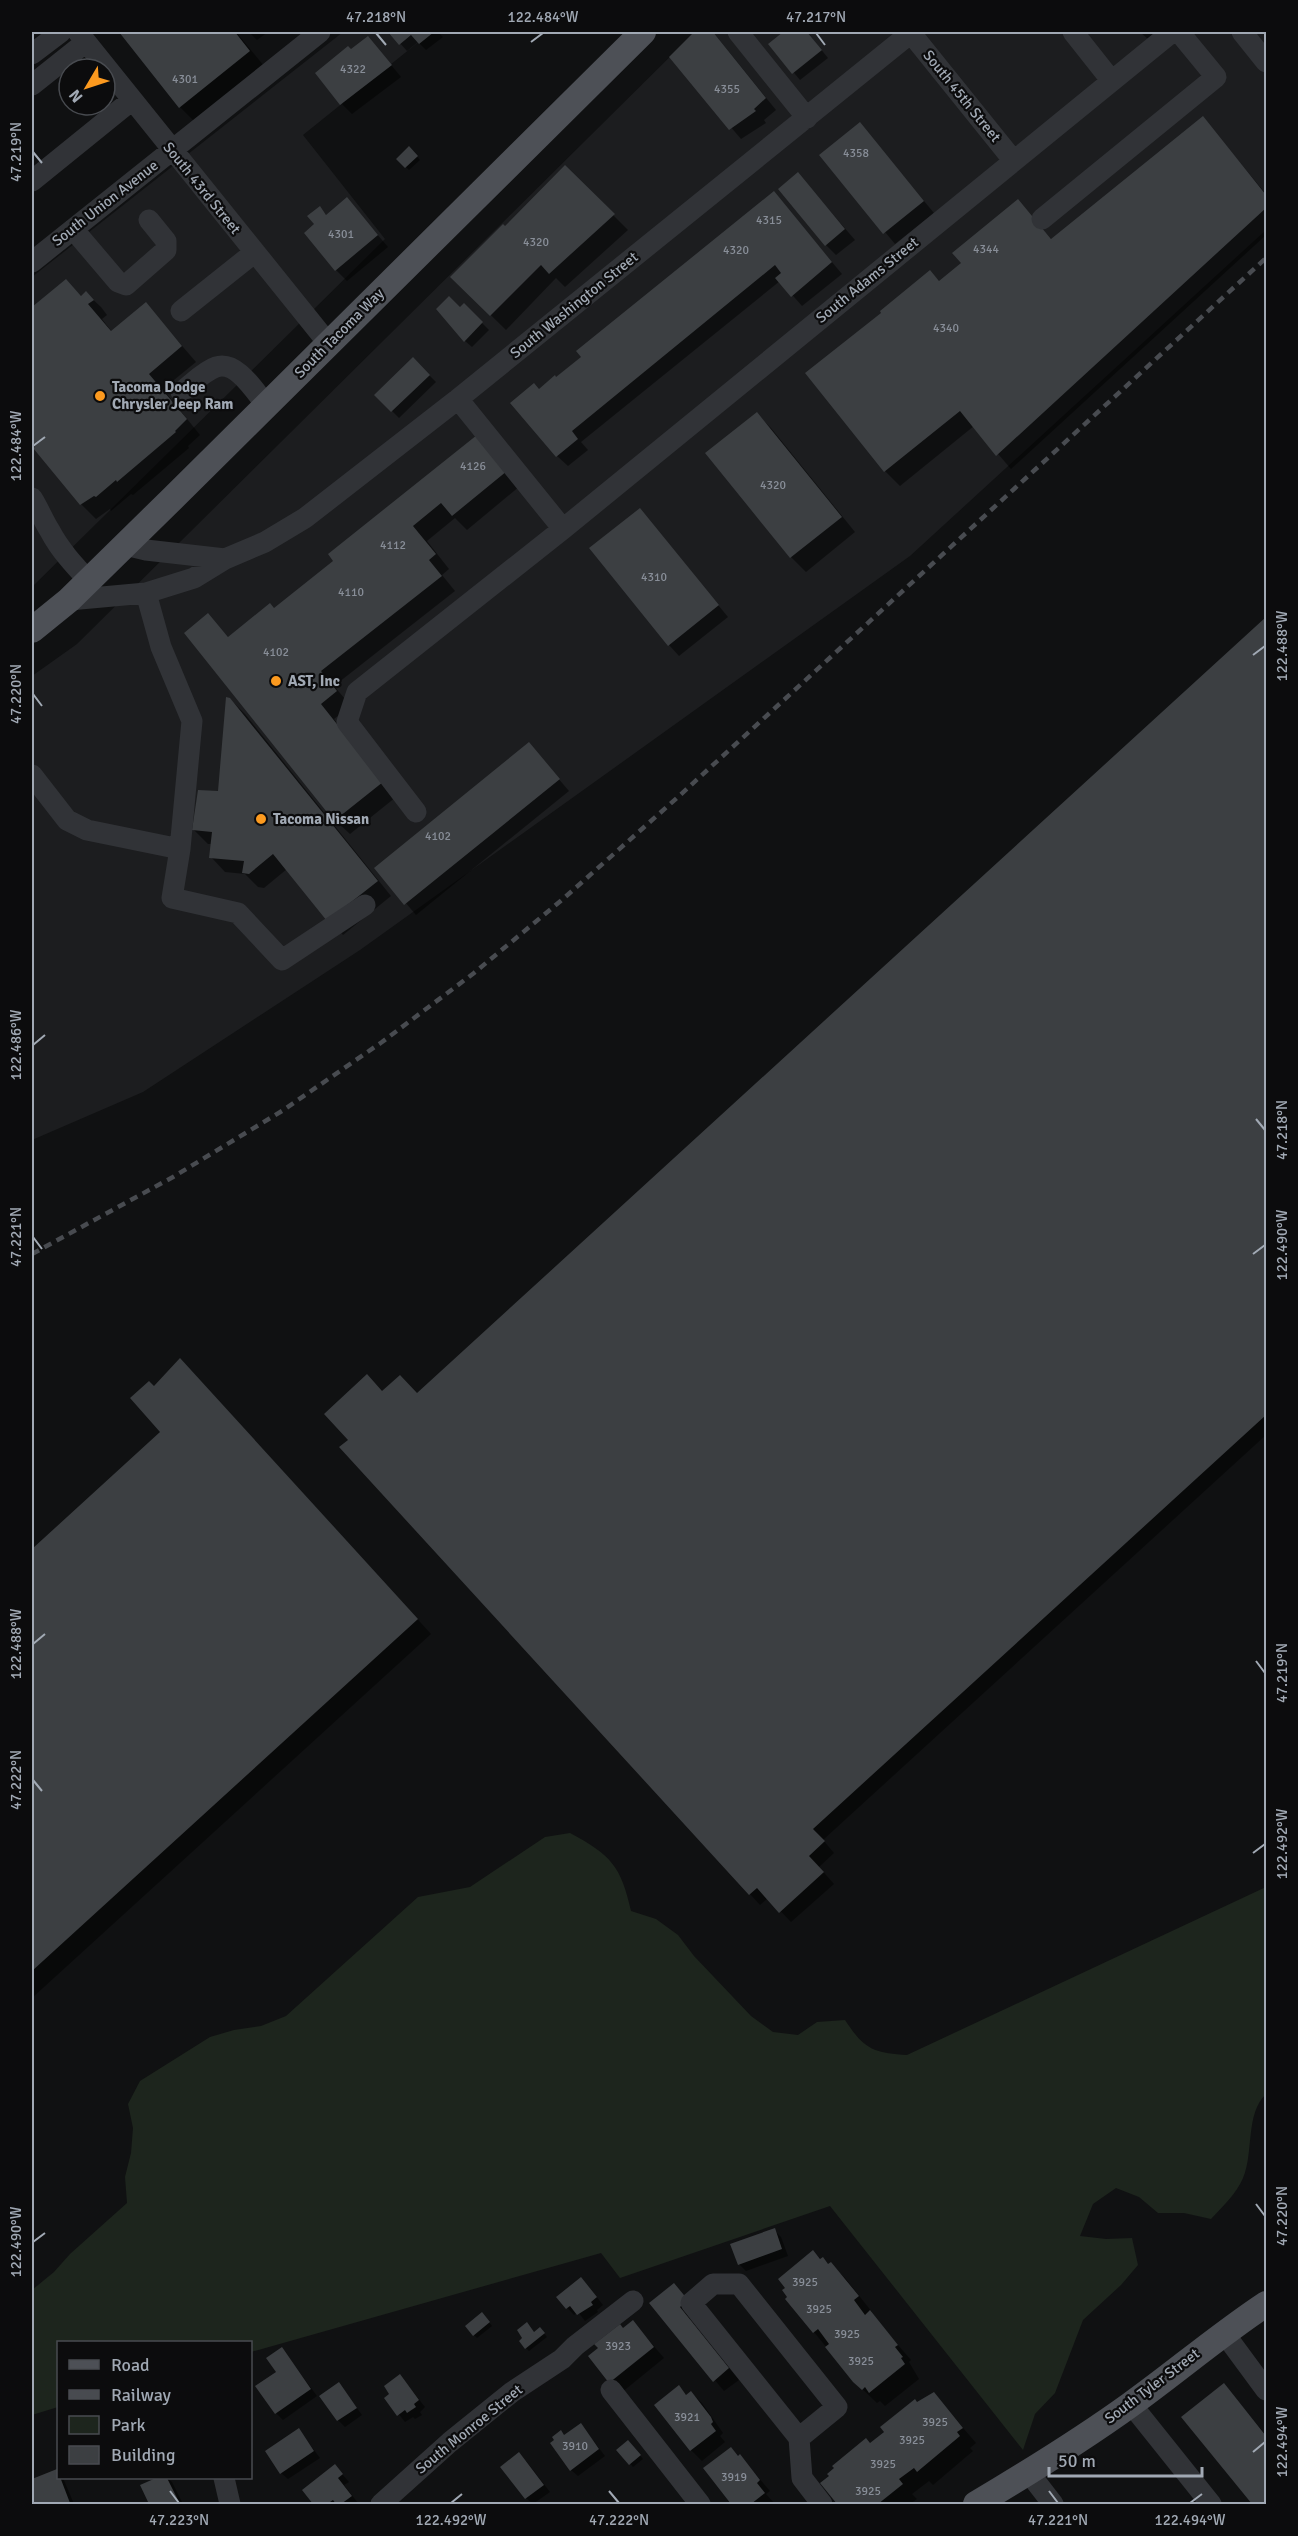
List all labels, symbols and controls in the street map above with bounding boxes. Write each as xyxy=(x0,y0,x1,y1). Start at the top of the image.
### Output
text: 47.218°N xyxy=(346,8,406,26)
text: 122.484°W xyxy=(508,8,579,26)
text: 47.217°N xyxy=(786,8,846,26)
street label: South 45th Street xyxy=(919,46,1005,146)
north arrow xyxy=(57,57,117,117)
house number: 4322 xyxy=(340,62,366,77)
house number: 4301 xyxy=(172,72,198,87)
house number: 4355 xyxy=(714,82,740,97)
text: N xyxy=(65,85,87,106)
text: 47.219°N xyxy=(7,122,25,182)
street label: South 43rd Street xyxy=(159,138,245,238)
house number: 4358 xyxy=(843,146,869,161)
street label: South Union Avenue xyxy=(48,156,162,250)
house number: 4315 xyxy=(756,213,782,228)
house number: 4301 xyxy=(328,227,354,242)
street label: South Adams Street xyxy=(812,233,922,327)
house number: 4320 xyxy=(523,235,549,250)
house number: 4344 xyxy=(973,242,999,257)
house number: 4320 xyxy=(723,243,749,258)
street label: South Washington Street xyxy=(506,248,642,362)
street label: South Tacoma Way xyxy=(291,285,387,381)
house number: 4340 xyxy=(933,321,959,336)
place label: Tacoma Dodge Chrysler Jeep Ram xyxy=(112,378,233,413)
marker: Tacoma Dodge Chrysler Jeep Ram xyxy=(93,389,107,403)
text: 122.484°W xyxy=(7,410,25,481)
house number: 4126 xyxy=(460,459,486,474)
house number: 4320 xyxy=(760,478,786,493)
house number: 4112 xyxy=(380,538,406,553)
house number: 4310 xyxy=(641,570,667,585)
house number: 4110 xyxy=(338,585,364,600)
text: 122.488°W xyxy=(1273,610,1291,681)
house number: 4102 xyxy=(263,645,289,660)
text: 47.220°N xyxy=(7,664,25,724)
place label: AST, Inc xyxy=(288,672,340,690)
marker: AST, Inc xyxy=(269,674,283,688)
place label: Tacoma Nissan xyxy=(273,810,369,828)
marker: Tacoma Nissan xyxy=(254,812,268,826)
house number: 4102 xyxy=(425,829,451,844)
text: 122.486°W xyxy=(7,1009,25,1080)
text: 47.218°N xyxy=(1273,1100,1291,1160)
text: 47.221°N xyxy=(7,1207,25,1267)
text: 122.490°W xyxy=(1273,1209,1291,1280)
text: 122.488°W xyxy=(7,1608,25,1679)
text: 47.219°N xyxy=(1273,1643,1291,1703)
text: 47.222°N xyxy=(7,1750,25,1810)
text: 122.492°W xyxy=(1273,1808,1291,1879)
text: 47.220°N xyxy=(1273,2186,1291,2246)
text: 122.490°W xyxy=(7,2206,25,2277)
house number: 3925 xyxy=(792,2275,818,2290)
house number: 3925 xyxy=(806,2302,832,2317)
house number: 3925 xyxy=(834,2327,860,2342)
house number: 3923 xyxy=(605,2339,631,2354)
legend xyxy=(57,2341,252,2479)
street label: South Tyler Street xyxy=(1101,2344,1203,2428)
text: Road xyxy=(111,2354,150,2376)
house number: 3925 xyxy=(848,2354,874,2369)
street label: South Monroe Street xyxy=(412,2380,526,2478)
text: Railway xyxy=(111,2384,172,2406)
text: 122.494°W xyxy=(1273,2406,1291,2477)
house number: 3921 xyxy=(674,2410,700,2425)
text: Park xyxy=(111,2414,146,2436)
house number: 3925 xyxy=(922,2415,948,2430)
house number: 3925 xyxy=(899,2433,925,2448)
house number: 3910 xyxy=(562,2439,588,2454)
scale bar xyxy=(1049,2440,1202,2478)
text: Building xyxy=(111,2444,175,2466)
text: 50 m xyxy=(1058,2450,1096,2472)
house number: 3925 xyxy=(870,2457,896,2472)
house number: 3919 xyxy=(721,2470,747,2485)
house number: 3925 xyxy=(855,2484,881,2499)
text: 47.223°N xyxy=(149,2511,209,2529)
text: 122.492°W xyxy=(416,2511,487,2529)
text: 47.222°N xyxy=(589,2511,649,2529)
text: 47.221°N xyxy=(1028,2511,1088,2529)
text: 122.494°W xyxy=(1155,2511,1226,2529)

